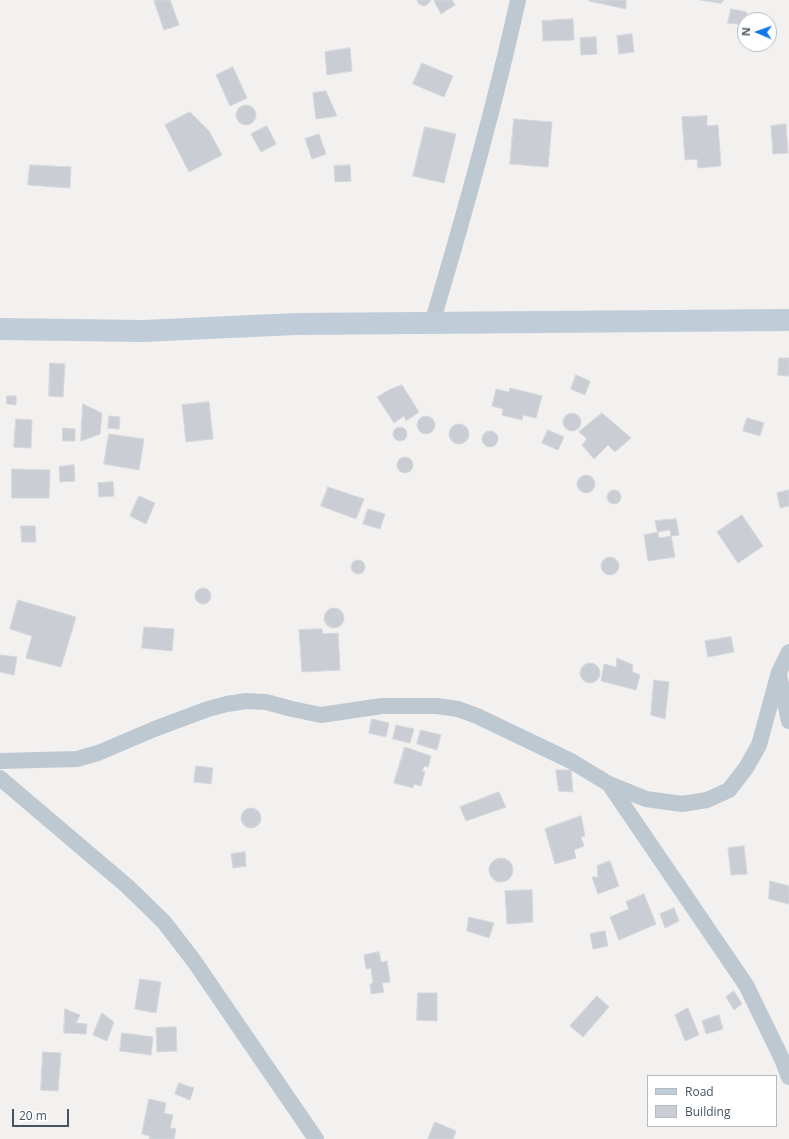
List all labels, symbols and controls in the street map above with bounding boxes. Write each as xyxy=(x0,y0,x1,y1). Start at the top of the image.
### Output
north arrow xyxy=(737,12,777,52)
text: N xyxy=(738,27,753,36)
legend xyxy=(647,1075,777,1127)
text: Road xyxy=(685,1083,714,1100)
scale bar xyxy=(14,1101,71,1127)
text: Building xyxy=(685,1103,730,1120)
text: 20 m xyxy=(19,1107,47,1124)

